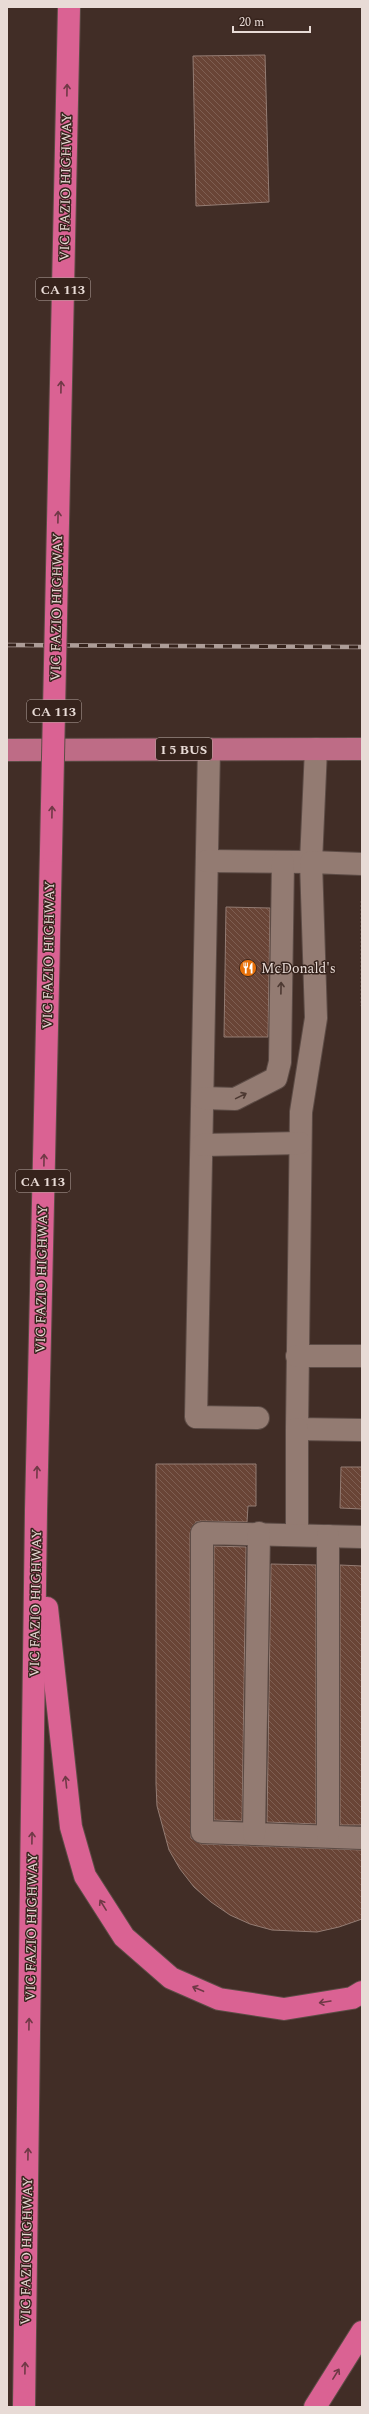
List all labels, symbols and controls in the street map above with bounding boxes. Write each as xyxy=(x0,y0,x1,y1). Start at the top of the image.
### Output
scale bar xyxy=(233,8,310,34)
text: 20 m xyxy=(239,13,264,32)
one-way arrow xyxy=(63,84,71,97)
street label: VIC FAZIO HIGHWAY xyxy=(54,113,77,261)
road number: CA 113 xyxy=(36,278,90,300)
one-way arrow xyxy=(57,381,65,394)
one-way arrow xyxy=(54,511,62,524)
street label: VIC FAZIO HIGHWAY xyxy=(45,533,68,681)
road number: CA 113 xyxy=(27,700,81,722)
road number: I 5 BUS xyxy=(156,738,212,760)
one-way arrow xyxy=(48,806,55,819)
street label: VIC FAZIO HIGHWAY xyxy=(37,881,60,1029)
restaurant icon: McDonald's xyxy=(238,958,258,978)
place label: McDonald's xyxy=(261,958,336,979)
one-way arrow xyxy=(277,982,285,995)
one-way arrow xyxy=(235,1092,247,1099)
one-way arrow xyxy=(40,1154,48,1167)
road number: CA 113 xyxy=(16,1170,70,1192)
street label: VIC FAZIO HIGHWAY xyxy=(30,1205,53,1353)
one-way arrow xyxy=(33,1466,41,1479)
street label: VIC FAZIO HIGHWAY xyxy=(24,1529,47,1677)
one-way arrow xyxy=(62,1776,70,1789)
one-way arrow xyxy=(28,1832,36,1845)
street label: VIC FAZIO HIGHWAY xyxy=(20,1853,43,2001)
one-way arrow xyxy=(99,1900,107,1911)
one-way arrow xyxy=(192,1985,204,1993)
one-way arrow xyxy=(319,1998,332,2006)
one-way arrow xyxy=(26,2018,33,2031)
one-way arrow xyxy=(24,2148,32,2161)
street label: VIC FAZIO HIGHWAY xyxy=(15,2177,38,2325)
one-way arrow xyxy=(21,2362,29,2375)
one-way arrow xyxy=(332,2369,340,2380)

